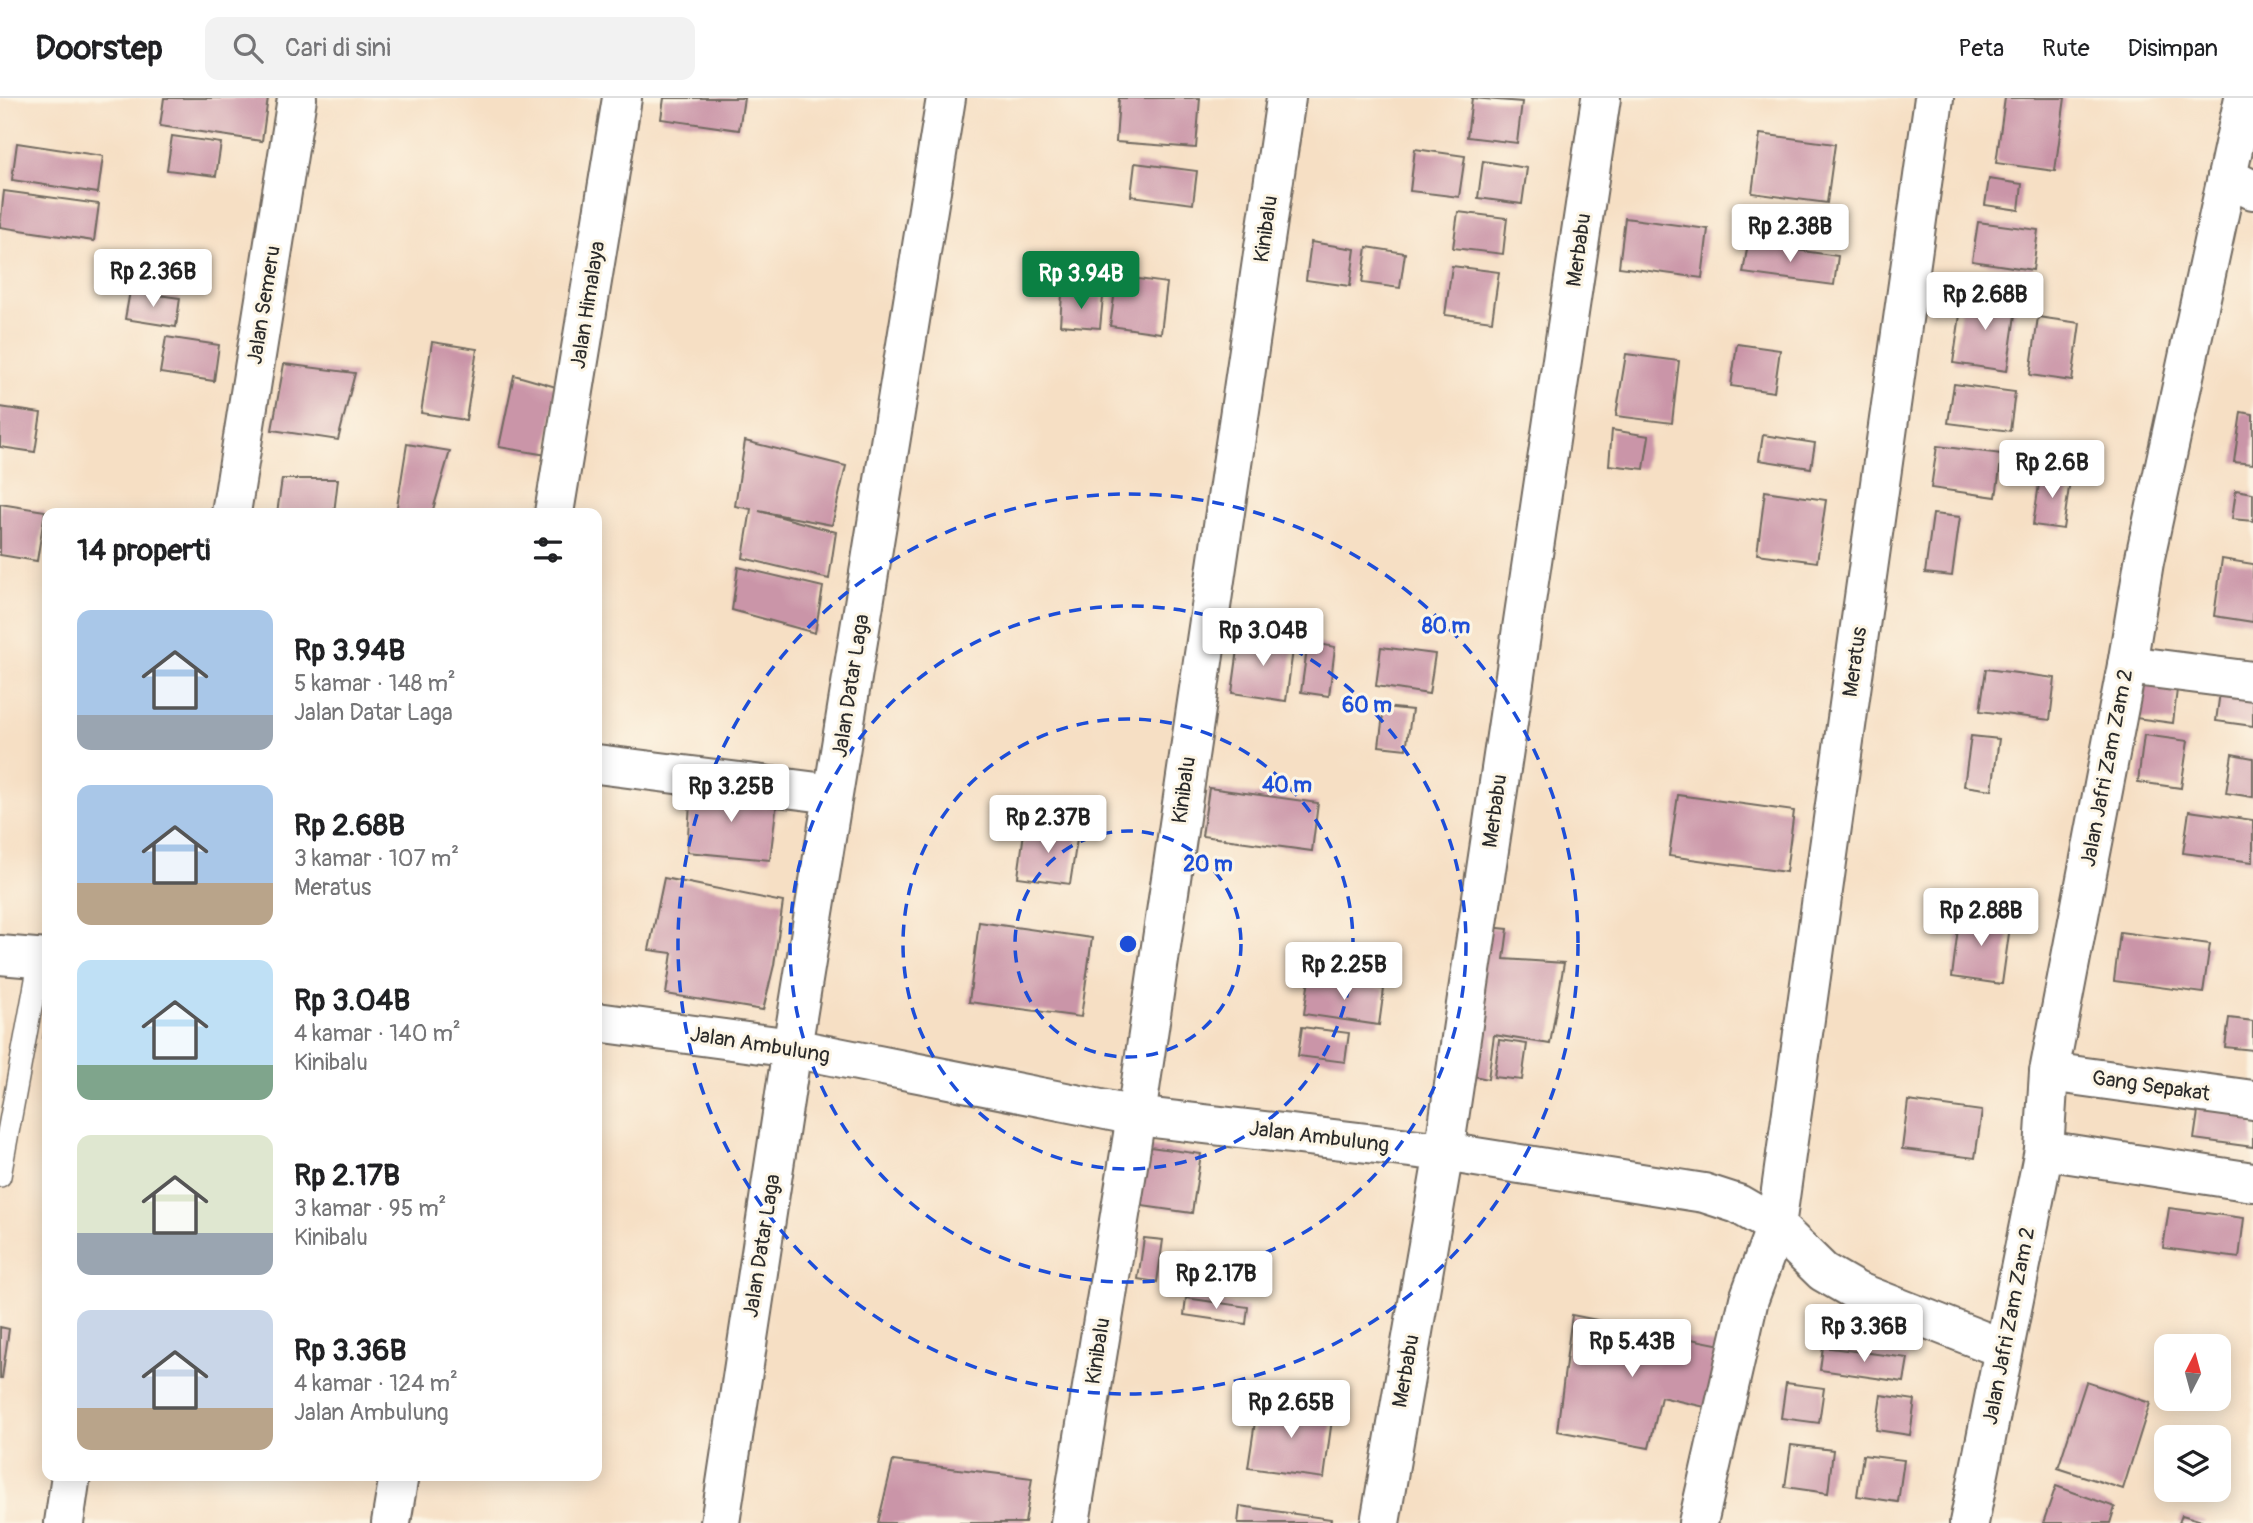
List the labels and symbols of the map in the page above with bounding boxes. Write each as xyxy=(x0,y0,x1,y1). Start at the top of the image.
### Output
street label: Kinibalu xyxy=(1248,194,1284,264)
pin: Rp 2.38B xyxy=(1718,204,1862,264)
street label: Merbabu xyxy=(1560,212,1598,288)
street label: Jalan Himalaya xyxy=(565,239,611,371)
street label: Jalan Semeru xyxy=(241,244,287,366)
pin: Rp 2.36B xyxy=(81,250,225,309)
pin: Rp 3.94B xyxy=(1009,252,1153,311)
pin: Rp 2.68B xyxy=(1913,272,2057,332)
pin: Rp 2.6B xyxy=(1987,440,2117,500)
pin: Rp 3.04B xyxy=(1191,608,1335,668)
street label: Jalan Datar Laga xyxy=(826,612,876,760)
text: 80 m xyxy=(1422,613,1470,640)
street label: Meratus xyxy=(1837,625,1873,699)
street label: Jalan Jafri Zam Zam 2 xyxy=(2075,667,2139,869)
text: 60 m xyxy=(1342,692,1392,719)
street label: Kinibalu xyxy=(1166,755,1202,825)
pin: Rp 3.25B xyxy=(659,764,803,824)
text: 40 m xyxy=(1262,772,1312,799)
street label: Merbabu xyxy=(1476,773,1514,849)
pin: Rp 2.37B xyxy=(976,796,1120,855)
text: 20 m xyxy=(1183,851,1233,878)
pin: Rp 2.88B xyxy=(1909,888,2053,948)
centre of rings xyxy=(1116,932,1140,956)
pin: Rp 2.25B xyxy=(1272,942,1416,1002)
street label: Jalan Ambulung xyxy=(688,1021,832,1069)
street label: Gang Sepakat xyxy=(2090,1064,2212,1108)
street label: Jalan Ambulung xyxy=(1247,1115,1391,1159)
street label: Jalan Datar Laga xyxy=(737,1172,787,1320)
street label: Jalan Jafri Zam Zam 2 xyxy=(1977,1225,2041,1427)
pin: Rp 2.17B xyxy=(1144,1252,1288,1311)
pin: Rp 3.36B xyxy=(1792,1304,1936,1364)
street label: Kinibalu xyxy=(1079,1316,1117,1386)
pin: Rp 5.43B xyxy=(1560,1320,1704,1379)
street label: Merbabu xyxy=(1386,1332,1426,1410)
north arrow xyxy=(2154,1334,2231,1410)
pin: Rp 2.65B xyxy=(1219,1380,1363,1440)

